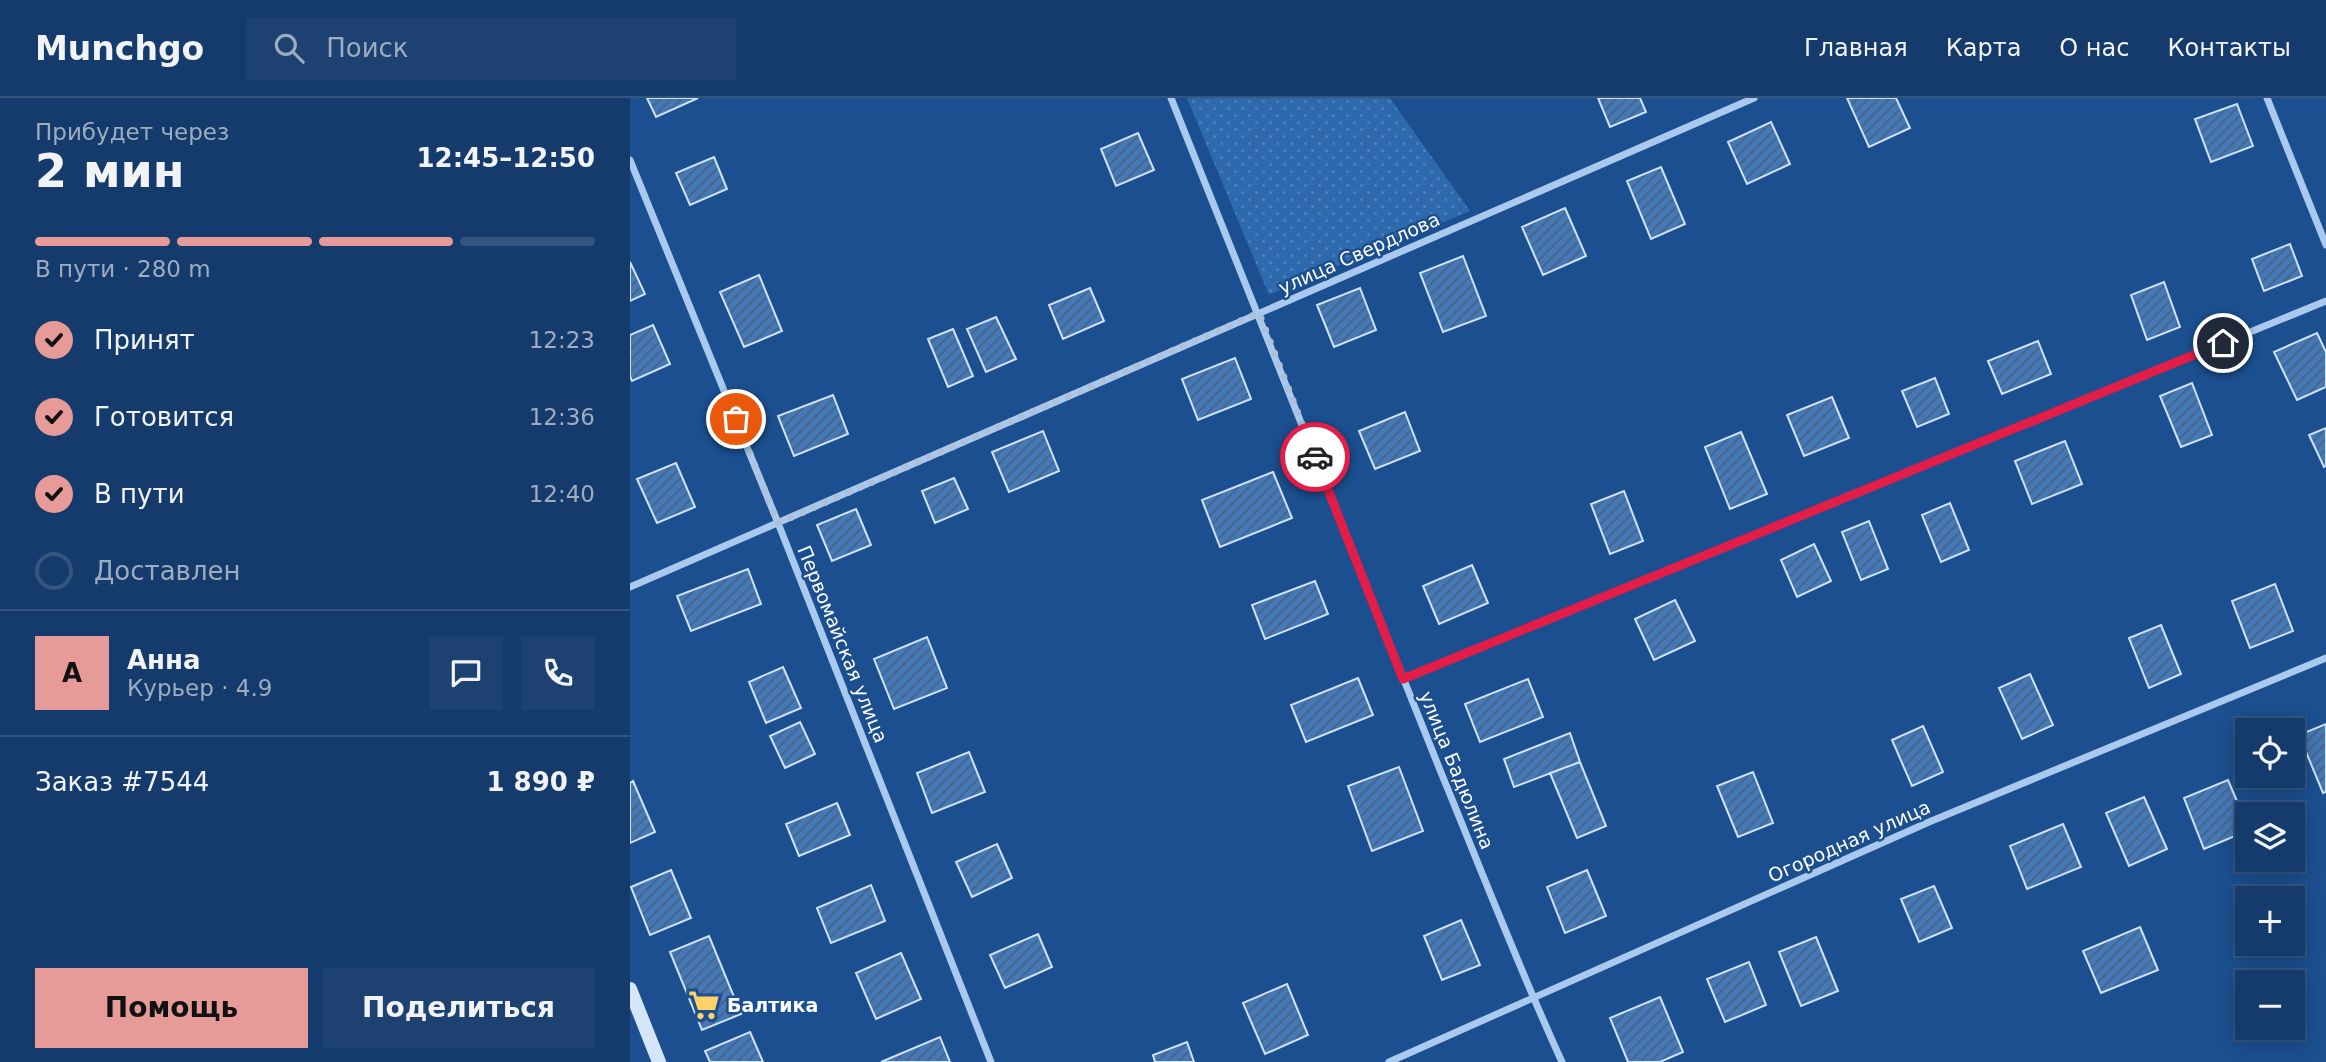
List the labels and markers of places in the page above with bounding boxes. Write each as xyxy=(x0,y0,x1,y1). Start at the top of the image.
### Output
pin xyxy=(2193,313,2253,373)
pin xyxy=(706,389,766,449)
supermarket icon: Балтика xyxy=(687,988,721,1022)
place label: Балтика xyxy=(727,994,818,1016)

